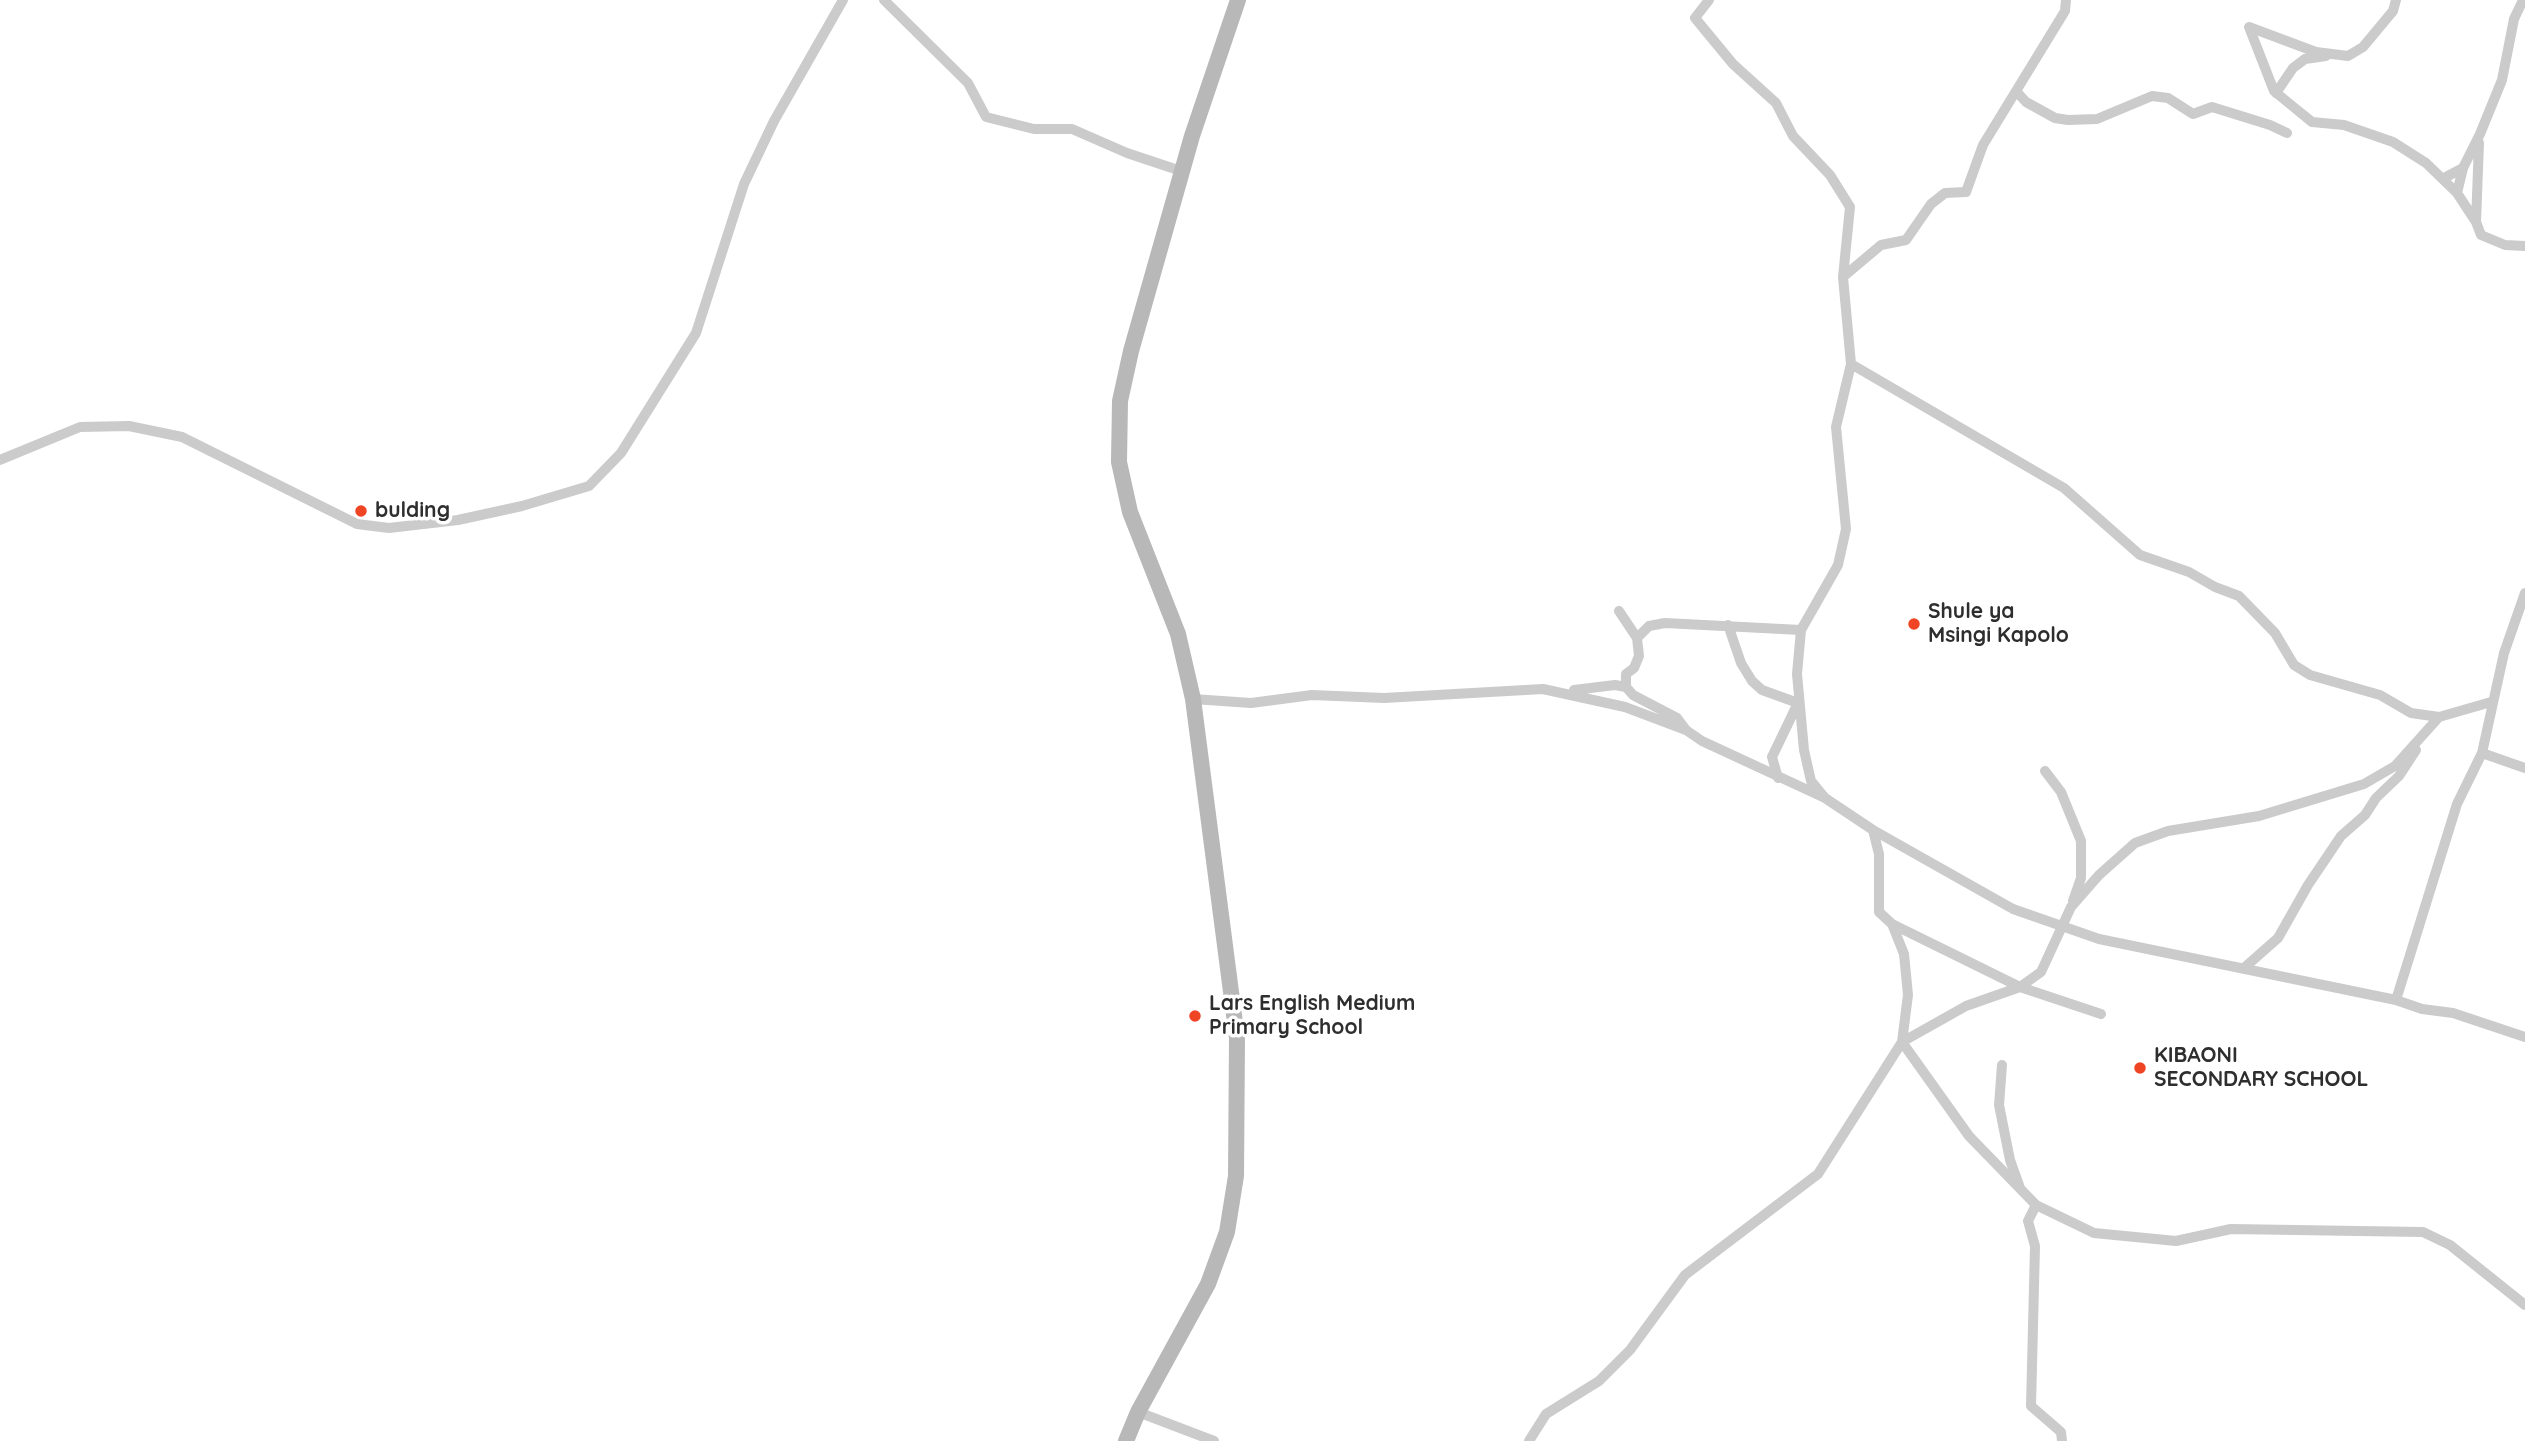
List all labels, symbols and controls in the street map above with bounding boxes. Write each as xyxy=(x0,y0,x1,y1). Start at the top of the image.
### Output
place label: bulding xyxy=(375,498,450,524)
marker: bulding xyxy=(353,503,369,519)
place label: Shule ya Msingi Kapolo xyxy=(1928,599,2069,649)
marker: Shule ya Msingi Kapolo xyxy=(1906,616,1922,632)
place label: Lars English Medium Primary School xyxy=(1209,991,1415,1041)
marker: Lars English Medium Primary School xyxy=(1187,1008,1203,1024)
place label: KIBAONI SECONDARY SCHOOL xyxy=(2154,1043,2368,1093)
marker: KIBAONI SECONDARY SCHOOL xyxy=(2132,1060,2148,1076)

